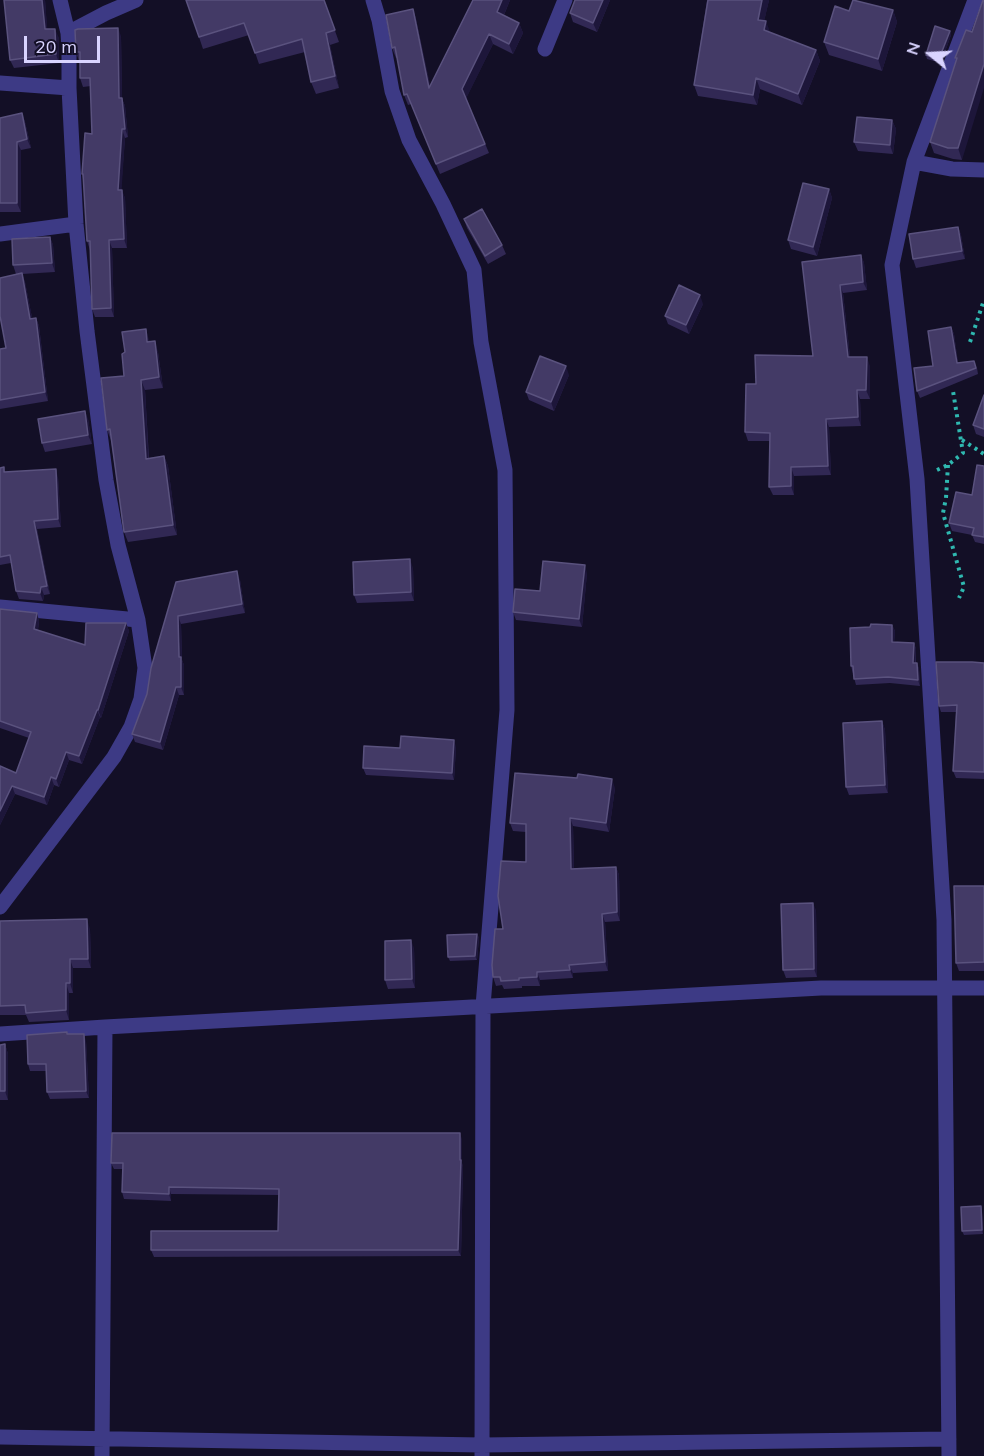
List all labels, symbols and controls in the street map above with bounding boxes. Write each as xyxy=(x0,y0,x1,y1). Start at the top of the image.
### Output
scale bar xyxy=(27,24,104,62)
north arrow xyxy=(900,24,960,84)
text: 20 m xyxy=(35,35,77,58)
text: N xyxy=(902,40,924,57)

